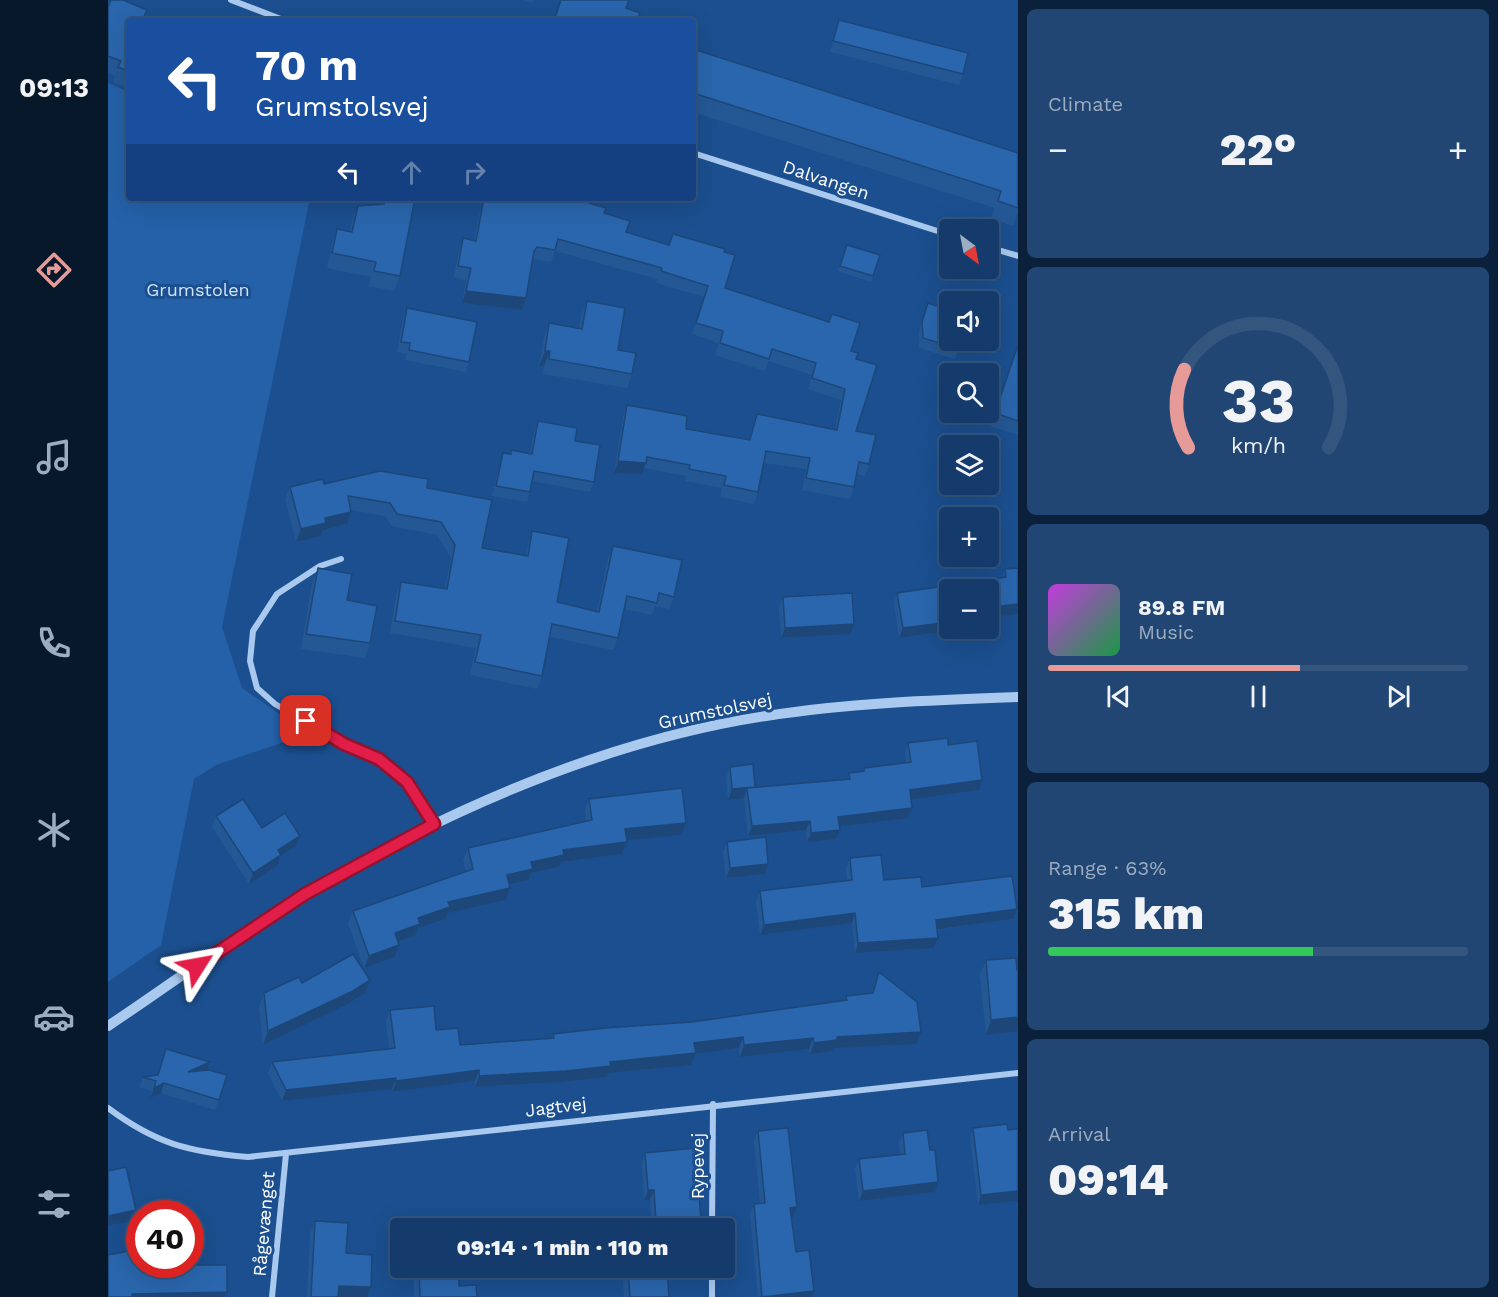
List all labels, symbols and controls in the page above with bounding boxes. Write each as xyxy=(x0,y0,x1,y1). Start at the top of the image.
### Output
text: 70 m xyxy=(255,41,358,90)
icon: left xyxy=(156,42,234,120)
text: 09:13 xyxy=(19,72,89,104)
text: Grumstolsvej xyxy=(255,91,429,123)
text: Climate xyxy=(1048,92,1123,116)
text: 22° xyxy=(1220,123,1296,176)
text: − xyxy=(1048,130,1068,169)
text: + xyxy=(1448,130,1468,169)
icon: left xyxy=(332,156,365,189)
icon: ahead xyxy=(395,156,428,189)
icon: right xyxy=(458,156,491,189)
street label: Dalvangen xyxy=(780,156,872,203)
north arrow xyxy=(939,219,999,279)
map controls xyxy=(939,219,999,639)
icon: directions xyxy=(33,249,75,291)
park label: Grumstolen xyxy=(146,279,250,300)
button: sound xyxy=(939,291,999,351)
button: search xyxy=(939,363,999,423)
text: 33 xyxy=(1221,364,1295,437)
text: km/h xyxy=(1230,433,1286,458)
button: layers xyxy=(939,435,999,495)
icon: music xyxy=(33,436,75,478)
button: + xyxy=(939,507,999,567)
button: − xyxy=(939,579,999,639)
text: 89.8 FM xyxy=(1138,595,1225,620)
text: Music xyxy=(1138,620,1194,644)
icon: phone xyxy=(33,622,75,664)
icon: previous xyxy=(1102,680,1135,713)
icon: pause xyxy=(1242,680,1275,713)
icon: next xyxy=(1382,680,1415,713)
street label: Grumstolsvej xyxy=(656,688,774,733)
pin xyxy=(280,695,331,746)
icon: arrive xyxy=(289,704,322,737)
icon: climate xyxy=(33,809,75,851)
text: Range · 63% xyxy=(1048,856,1166,880)
text: 315 km xyxy=(1048,887,1204,940)
position arrow xyxy=(165,934,229,998)
icon: car xyxy=(33,996,75,1038)
street label: Jagtvej xyxy=(524,1092,588,1121)
text: Arrival xyxy=(1048,1122,1110,1146)
street label: Rypevej xyxy=(687,1133,708,1199)
text: 09:14 xyxy=(1048,1153,1168,1206)
street label: Rågevænget xyxy=(248,1170,279,1277)
icon: filters xyxy=(33,1183,75,1225)
speed limit sign: 40 xyxy=(126,1200,204,1278)
text: 09:14 · 1 min · 110 m xyxy=(457,1235,668,1260)

